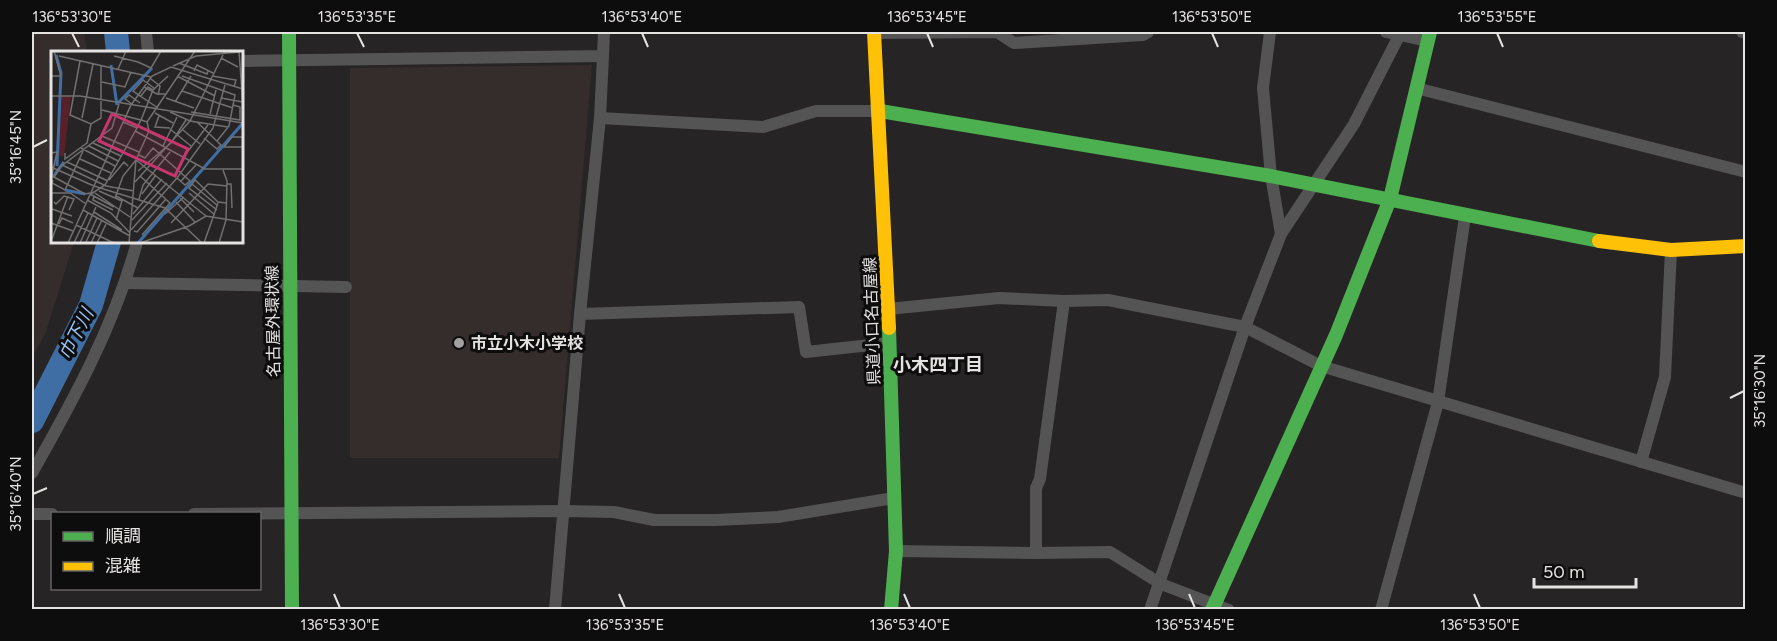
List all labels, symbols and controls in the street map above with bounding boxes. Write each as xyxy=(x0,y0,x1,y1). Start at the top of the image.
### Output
text: 136°53'30"E xyxy=(32,8,112,26)
text: 136°53'35"E xyxy=(318,8,396,26)
text: 136°53'40"E xyxy=(602,8,682,26)
text: 136°53'45"E xyxy=(887,8,967,26)
text: 136°53'50"E xyxy=(1172,8,1252,26)
text: 136°53'55"E xyxy=(1457,8,1537,26)
inset map xyxy=(51,51,243,243)
text: 35°16'45"N xyxy=(7,110,25,184)
street label: 県道小口名古屋線 xyxy=(860,257,884,385)
street label: 名古屋外環状線 xyxy=(263,265,283,377)
water label: 巾下川 xyxy=(54,303,99,363)
place label: 市立小木小学校 xyxy=(471,334,583,353)
marker: 市立小木小学校 xyxy=(452,336,466,350)
district label: 小木四丁目 xyxy=(893,354,983,376)
text: 35°16'30"N xyxy=(1751,354,1769,428)
text: 35°16'40"N xyxy=(7,456,25,532)
legend xyxy=(51,512,261,590)
text: 順調 xyxy=(105,525,141,547)
scale bar xyxy=(1534,551,1636,589)
text: 混雑 xyxy=(105,555,141,577)
text: 50 m xyxy=(1543,561,1585,583)
text: 136°53'30"E xyxy=(300,616,380,634)
text: 136°53'35"E xyxy=(586,616,664,634)
text: 136°53'40"E xyxy=(870,616,950,634)
text: 136°53'45"E xyxy=(1155,616,1235,634)
text: 136°53'50"E xyxy=(1440,616,1520,634)

